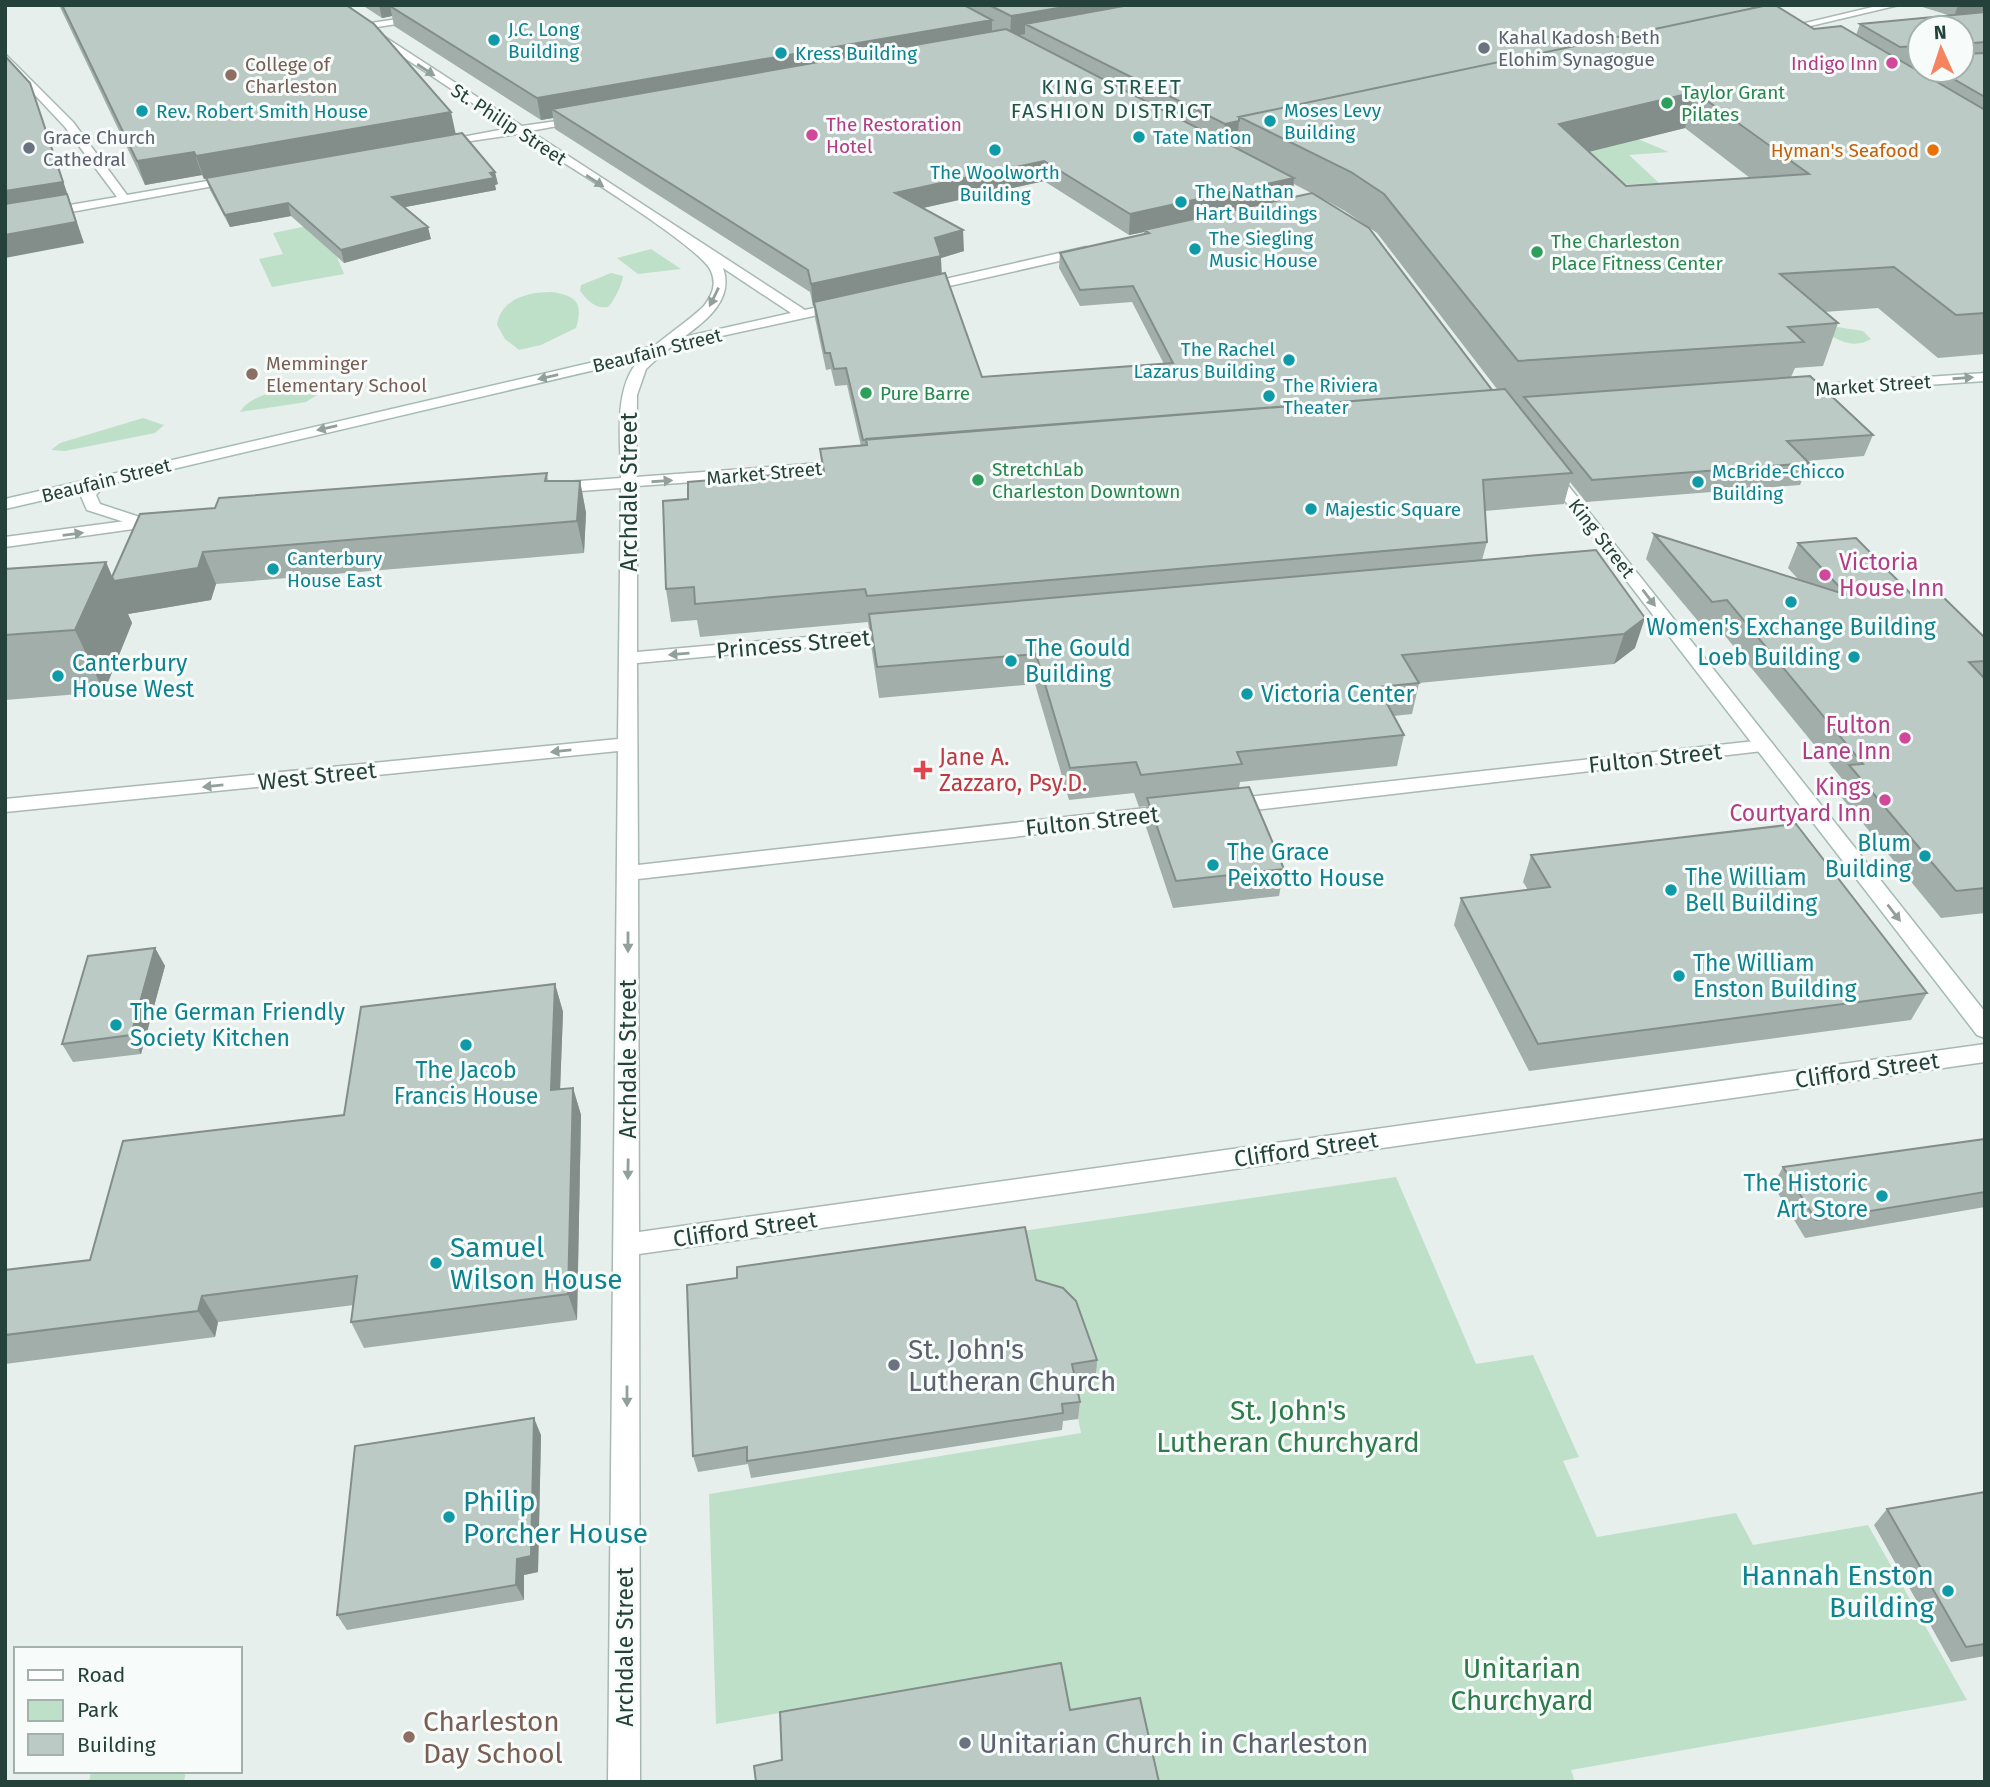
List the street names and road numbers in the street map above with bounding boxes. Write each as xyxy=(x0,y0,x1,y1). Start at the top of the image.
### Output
street label: St. Philip Street xyxy=(447,79,571,170)
street label: Beaufain Street xyxy=(590,323,724,378)
street label: Market Street xyxy=(1814,370,1932,401)
street label: Archdale Street xyxy=(615,412,643,572)
street label: Beaufain Street xyxy=(39,453,173,508)
street label: Market Street xyxy=(705,457,823,490)
street label: King Street xyxy=(1564,494,1640,583)
street label: Princess Street xyxy=(715,623,872,665)
street label: Fulton Street xyxy=(1587,737,1724,779)
street label: West Street xyxy=(256,756,378,796)
street label: Fulton Street xyxy=(1024,800,1161,842)
street label: Archdale Street xyxy=(614,979,642,1139)
street label: Clifford Street xyxy=(1793,1046,1941,1094)
street label: Clifford Street xyxy=(1232,1125,1380,1173)
street label: Clifford Street xyxy=(671,1205,819,1253)
street label: Archdale Street xyxy=(611,1567,639,1727)

